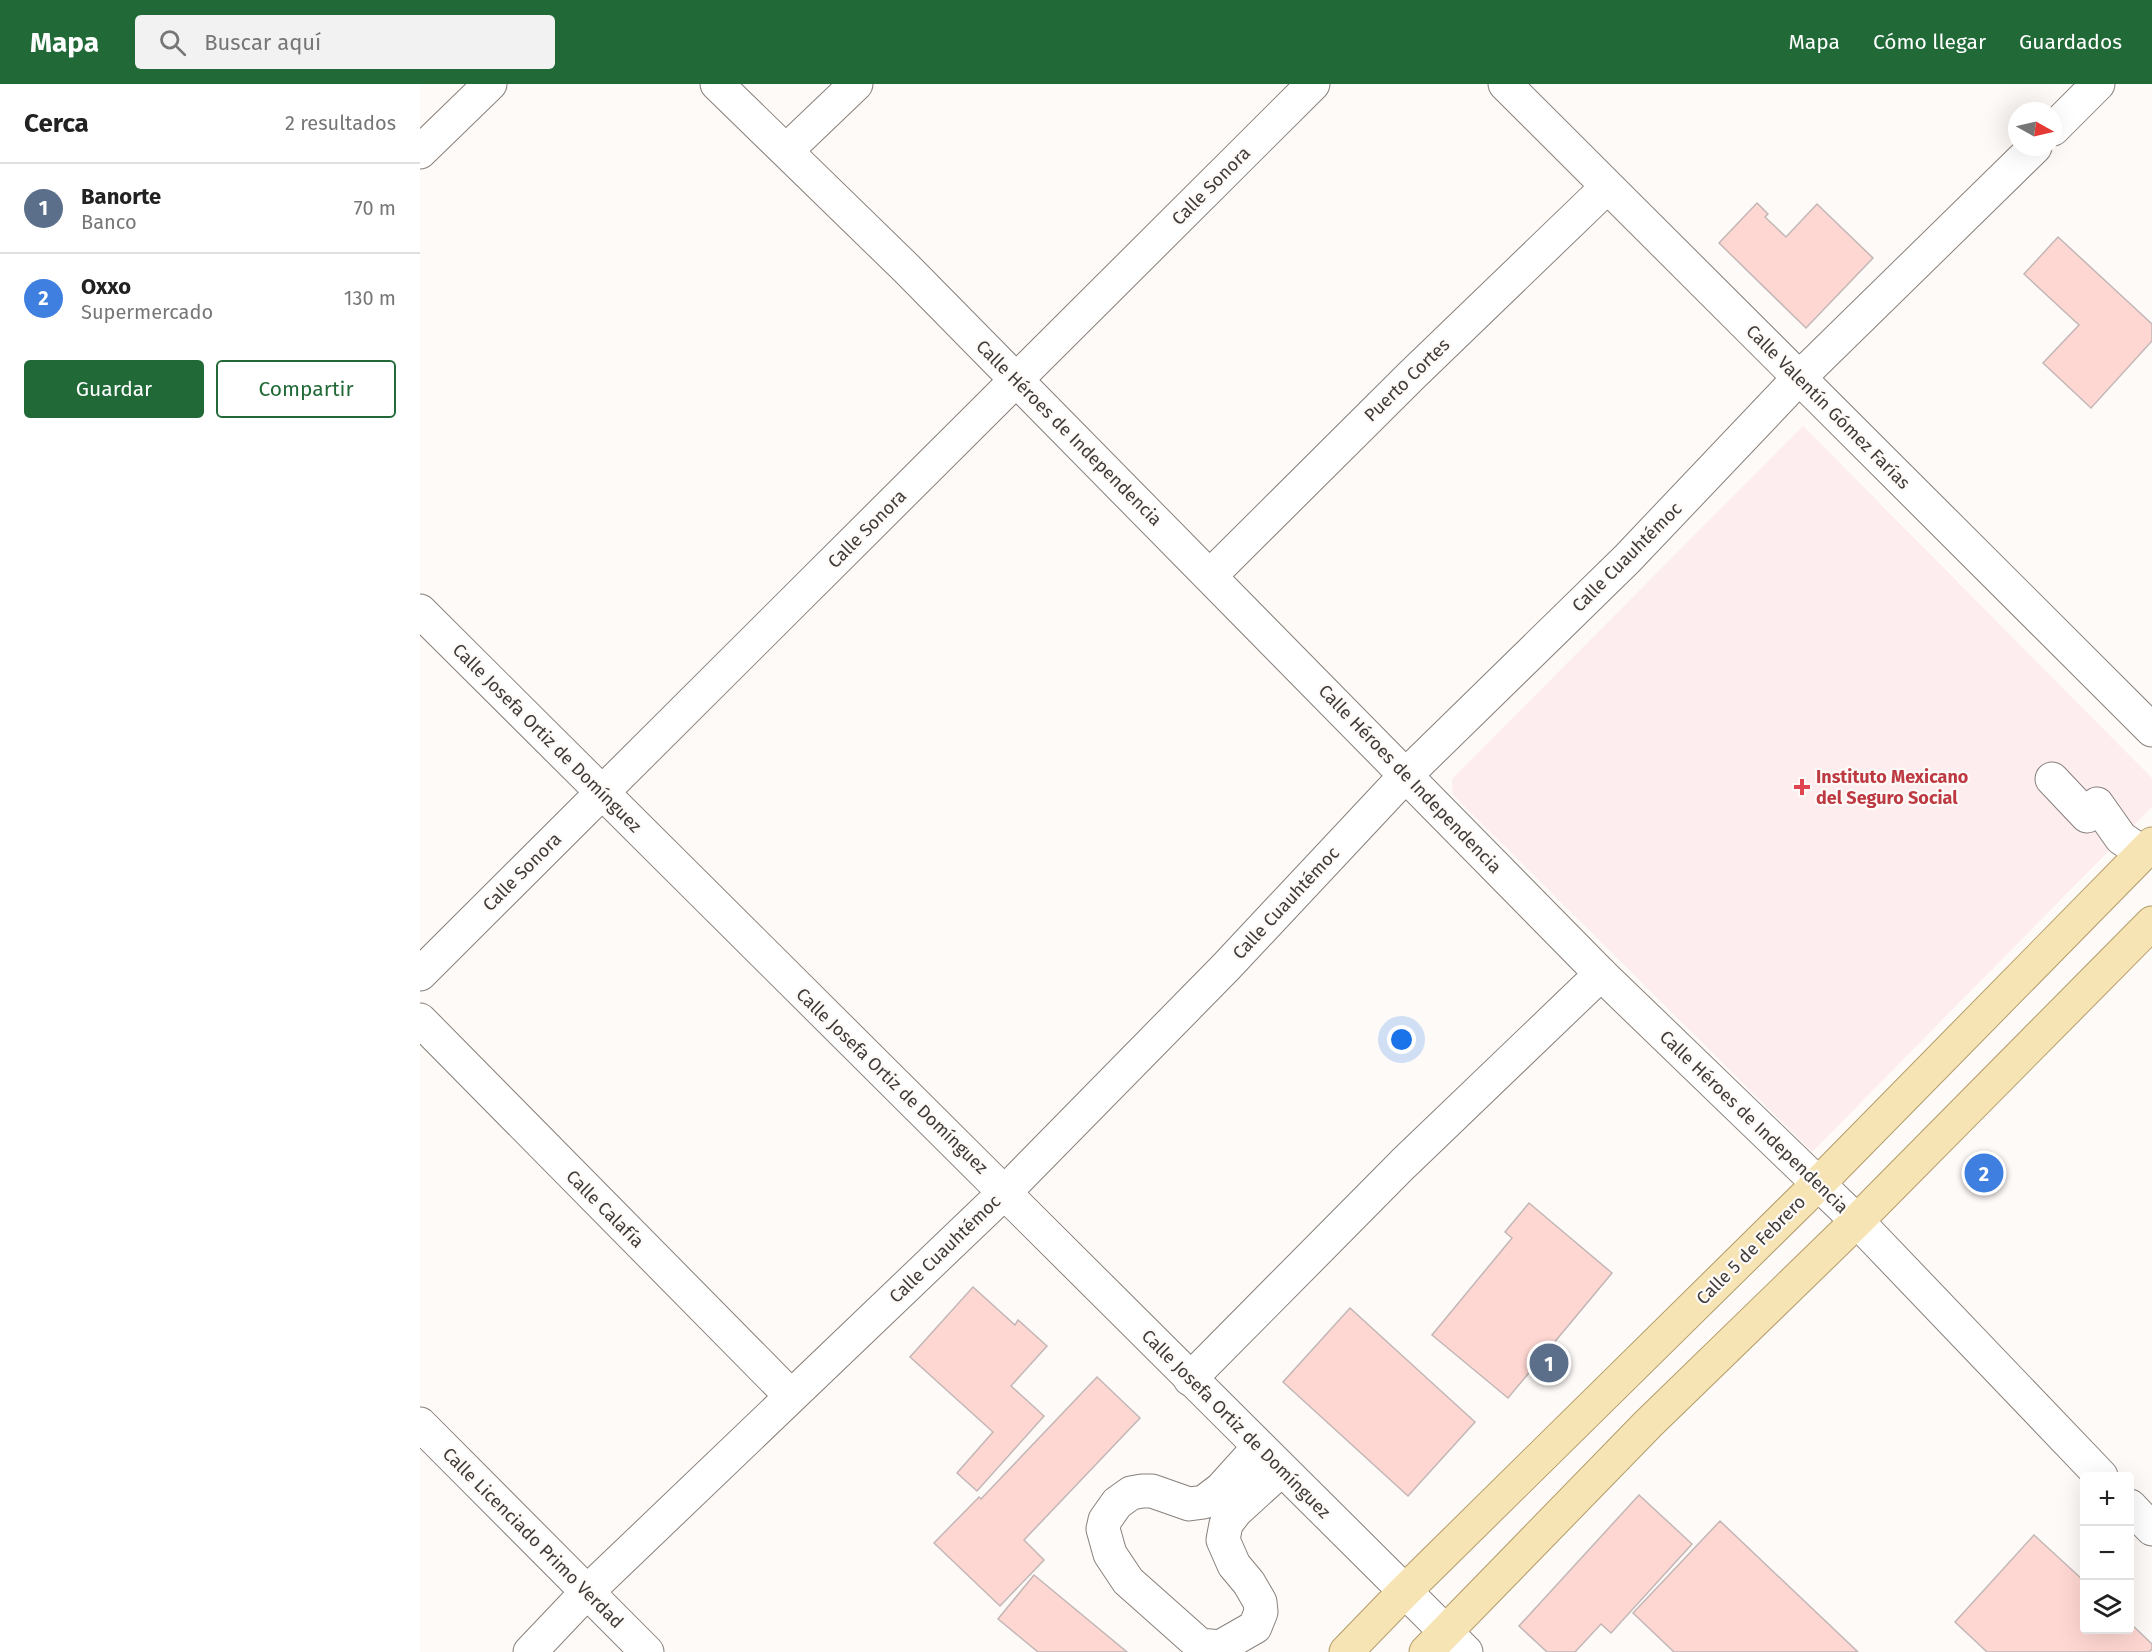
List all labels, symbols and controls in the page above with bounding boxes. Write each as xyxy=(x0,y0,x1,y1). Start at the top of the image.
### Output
search box xyxy=(135,15,555,69)
text: Mapa xyxy=(30,26,99,59)
icon: search xyxy=(156,26,189,59)
text: Buscar aquí xyxy=(204,29,321,56)
text: Mapa xyxy=(1788,29,1840,55)
text: Cómo llegar xyxy=(1873,29,1986,55)
text: Guardados xyxy=(2019,29,2122,55)
north arrow xyxy=(2008,102,2062,156)
text: Cerca xyxy=(24,108,89,139)
text: 2 resultados xyxy=(285,111,396,135)
street label: Calle Sonora xyxy=(1167,142,1255,230)
text: Banorte xyxy=(81,183,161,210)
text: 1 xyxy=(39,196,48,220)
text: 70 m xyxy=(354,196,396,220)
text: Banco xyxy=(81,210,137,234)
text: Oxxo xyxy=(81,273,131,300)
text: 2 xyxy=(38,286,49,310)
text: 130 m xyxy=(344,286,396,310)
text: Supermercado xyxy=(81,300,213,324)
street label: Calle Valentín Gómez Farías xyxy=(1741,320,1915,494)
street label: Puerto Cortes xyxy=(1360,334,1454,426)
street label: Calle Héroes de Independencia xyxy=(971,335,1167,531)
button: Guardar xyxy=(24,360,204,418)
button: Compartir xyxy=(216,360,396,418)
street label: Calle Sonora xyxy=(823,485,911,573)
street label: Calle Cuauhtémoc xyxy=(1568,497,1687,616)
street label: Calle Josefa Ortiz de Domínguez xyxy=(448,639,646,837)
street label: Calle Héroes de Independencia xyxy=(1314,680,1506,878)
place label: Instituto Mexicano del Seguro Social xyxy=(1816,766,1968,809)
marker: Instituto Mexicano del Seguro Social xyxy=(1793,778,1811,796)
street label: Calle Sonora xyxy=(478,828,566,916)
street label: Calle Cuauhtémoc xyxy=(1228,842,1344,964)
street label: Calle Josefa Ortiz de Domínguez xyxy=(791,983,993,1179)
your location xyxy=(1387,1025,1416,1054)
street label: Calle Héroes de Independencia xyxy=(1655,1026,1853,1218)
pin: 2 xyxy=(1964,1150,2004,1196)
street label: Calle Calafía xyxy=(562,1166,648,1252)
street label: Calle Cuauhtémoc xyxy=(885,1190,1006,1308)
street label: Calle 5 de Febrero xyxy=(1692,1191,1810,1309)
street label: Calle Josefa Ortiz de Domínguez xyxy=(1137,1325,1335,1523)
pin: 1 xyxy=(1530,1340,1568,1386)
street label: Calle Licenciado Primo Verdad xyxy=(438,1443,628,1633)
map controls xyxy=(2080,1472,2134,1634)
button: + xyxy=(2080,1472,2134,1526)
button: − xyxy=(2080,1526,2134,1580)
button: layers xyxy=(2080,1580,2134,1634)

